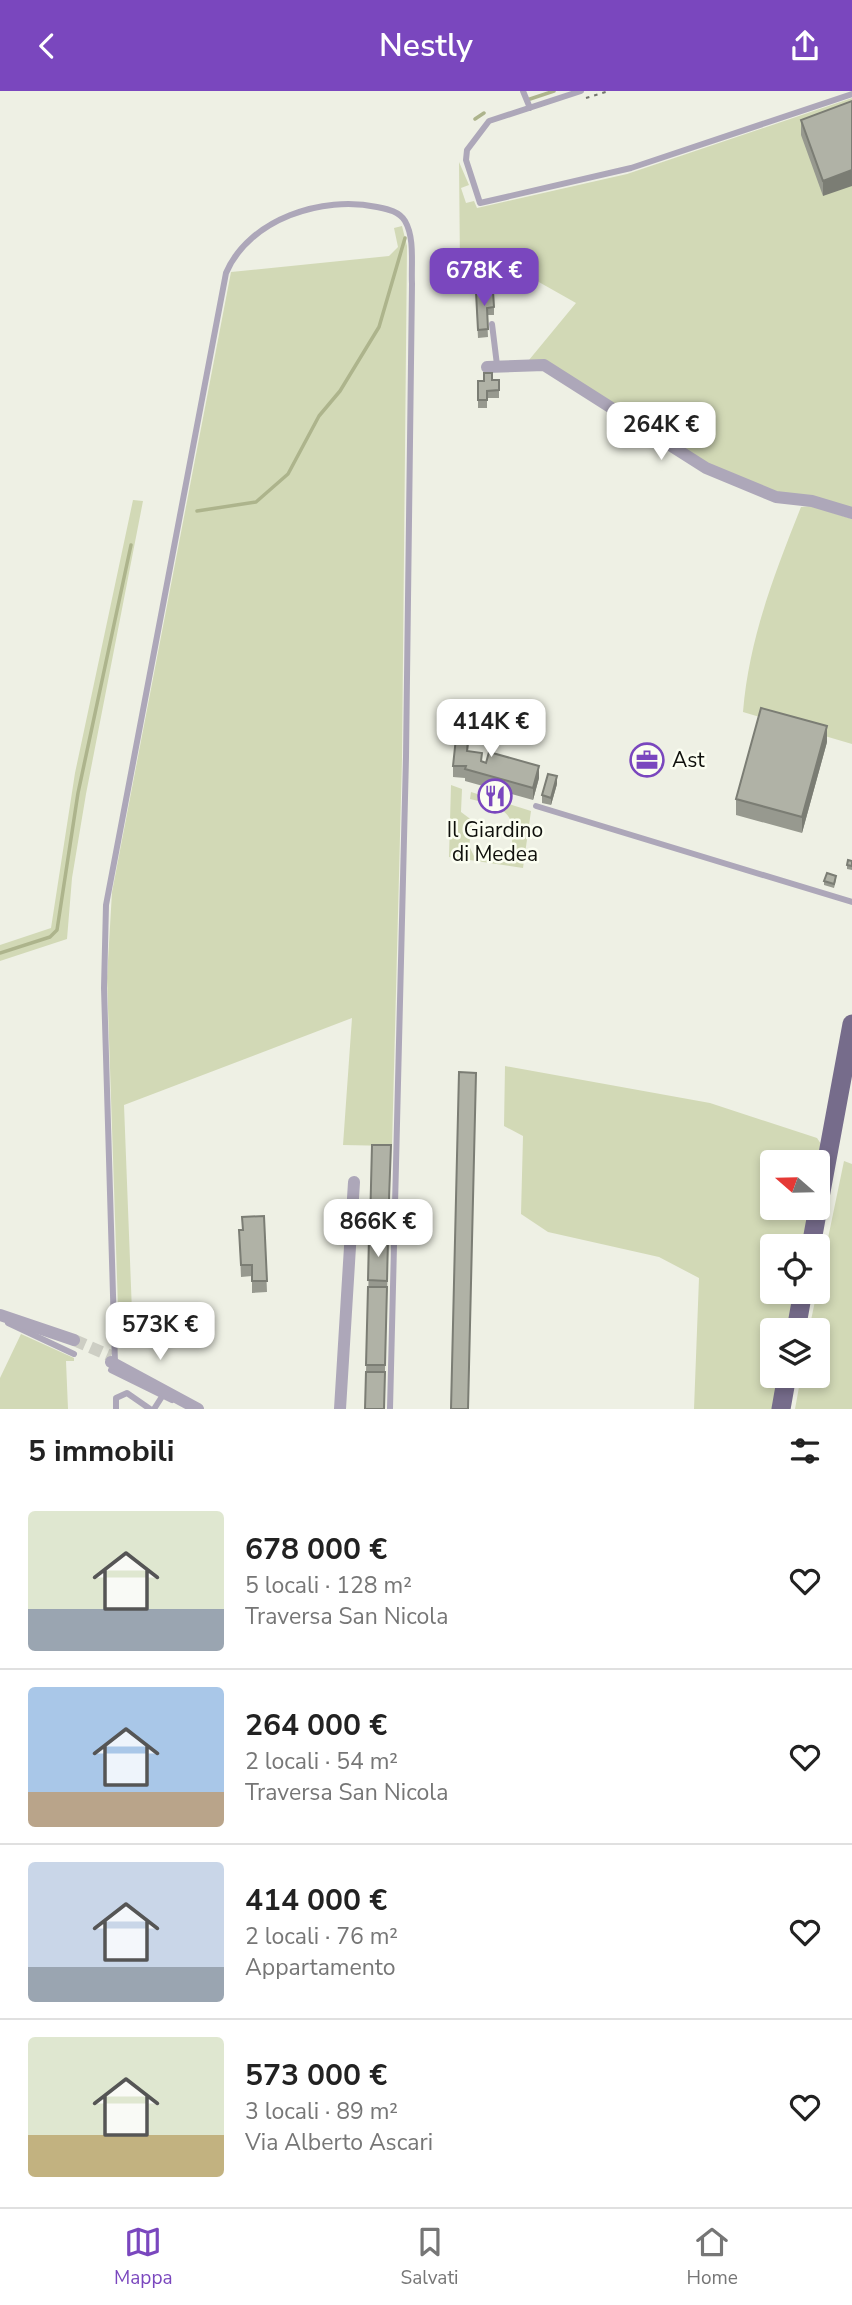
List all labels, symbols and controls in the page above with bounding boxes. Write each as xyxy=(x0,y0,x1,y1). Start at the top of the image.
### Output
text: Nestly xyxy=(379,24,473,67)
icon: back xyxy=(28,27,66,65)
icon: share xyxy=(786,27,824,65)
pin: 678K € xyxy=(427,249,541,308)
text: 678K € xyxy=(446,255,522,286)
pin: 264K € xyxy=(604,403,718,462)
text: 264K € xyxy=(623,409,699,440)
pin: 414K € xyxy=(434,699,548,759)
text: 414K € xyxy=(453,706,529,737)
office icon: Ast xyxy=(628,741,666,779)
place label: Ast xyxy=(672,746,705,774)
restaurant icon: Il Giardino di Medea xyxy=(476,777,514,815)
place label: Il Giardino di Medea xyxy=(447,816,543,868)
north arrow xyxy=(760,1150,830,1220)
map controls xyxy=(760,1150,830,1388)
pin: 866K € xyxy=(321,1199,435,1259)
text: 866K € xyxy=(340,1206,416,1237)
button: locate xyxy=(760,1234,830,1304)
pin: 573K € xyxy=(103,1303,217,1362)
text: 573K € xyxy=(122,1309,198,1340)
button: layers xyxy=(760,1318,830,1388)
text: 5 immobili xyxy=(28,1431,175,1472)
icon: filters xyxy=(786,1432,824,1470)
text: 678 000 € xyxy=(245,1529,387,1570)
icon: home xyxy=(84,1539,168,1623)
icon: heart xyxy=(786,1562,824,1600)
text: 5 locali · 128 m² xyxy=(245,1570,412,1601)
text: Traversa San Nicola xyxy=(245,1601,448,1632)
text: 264 000 € xyxy=(245,1705,387,1746)
icon: home xyxy=(84,1715,168,1799)
icon: heart xyxy=(786,1738,824,1776)
text: 2 locali · 54 m² xyxy=(245,1746,398,1777)
text: Traversa San Nicola xyxy=(245,1777,448,1808)
text: 414 000 € xyxy=(245,1880,387,1921)
icon: home xyxy=(84,1890,168,1974)
icon: heart xyxy=(786,1913,824,1951)
text: 2 locali · 76 m² xyxy=(245,1921,398,1952)
text: Appartamento xyxy=(245,1952,396,1983)
text: 573 000 € xyxy=(245,2055,387,2096)
icon: home xyxy=(84,2065,168,2149)
icon: heart xyxy=(786,2088,824,2126)
text: 3 locali · 89 m² xyxy=(245,2096,398,2127)
text: Via Alberto Ascari xyxy=(245,2127,433,2158)
tab: Mappa xyxy=(114,2223,173,2291)
tab: Salvati xyxy=(401,2223,459,2291)
tab: Home xyxy=(687,2223,738,2291)

